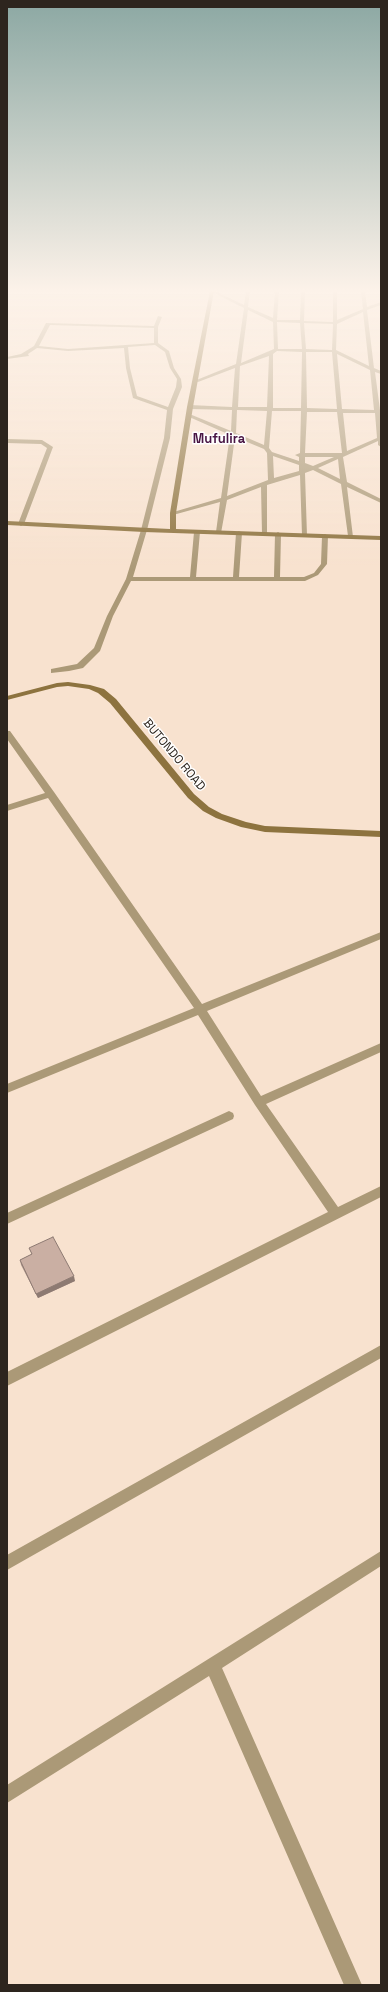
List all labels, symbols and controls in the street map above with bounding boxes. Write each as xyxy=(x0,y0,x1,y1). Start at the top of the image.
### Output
district label: Mufulira xyxy=(193,431,245,447)
street label: BUTONDO ROAD xyxy=(140,716,208,794)

